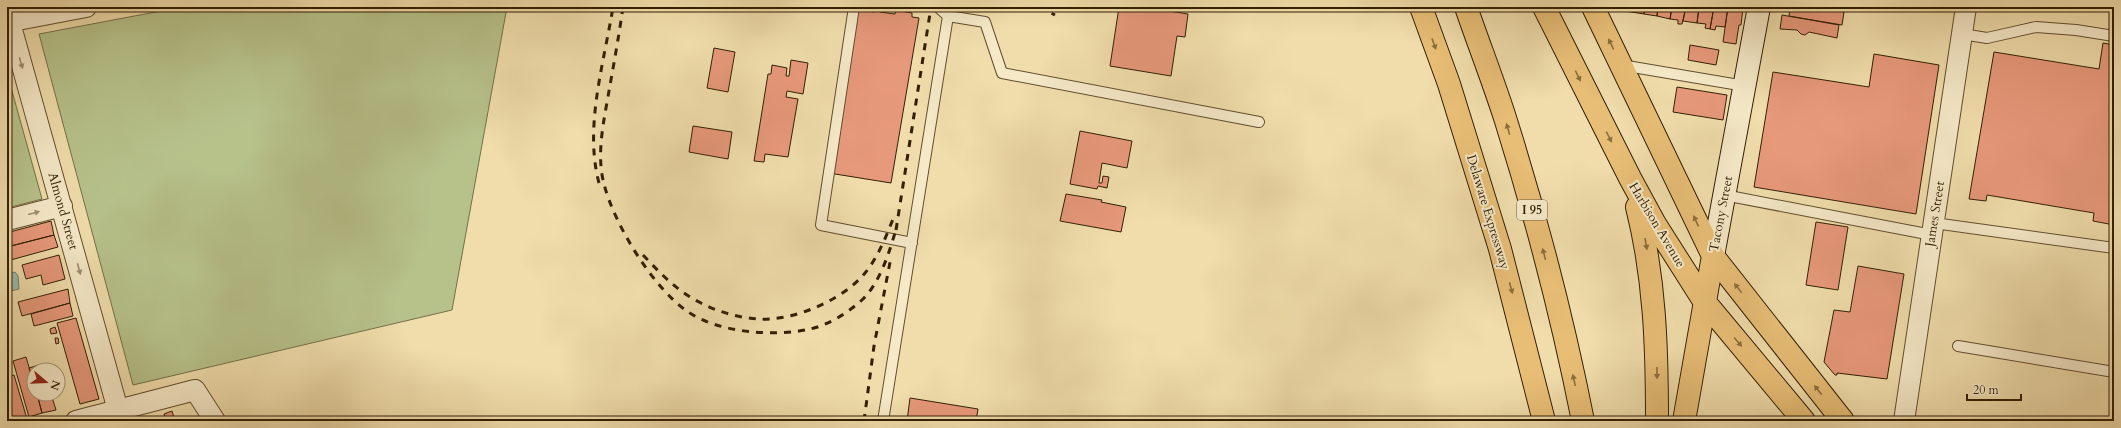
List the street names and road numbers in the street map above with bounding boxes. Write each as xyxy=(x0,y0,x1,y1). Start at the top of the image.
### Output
street label: Delaware Expressway xyxy=(1462,152,1514,272)
street label: Almond Street xyxy=(43,170,83,252)
street label: Tacony Street xyxy=(1705,174,1737,254)
street label: Harbison Avenue xyxy=(1624,179,1690,271)
street label: James Street xyxy=(1921,180,1949,250)
road number: I 95 xyxy=(1517,200,1547,220)

